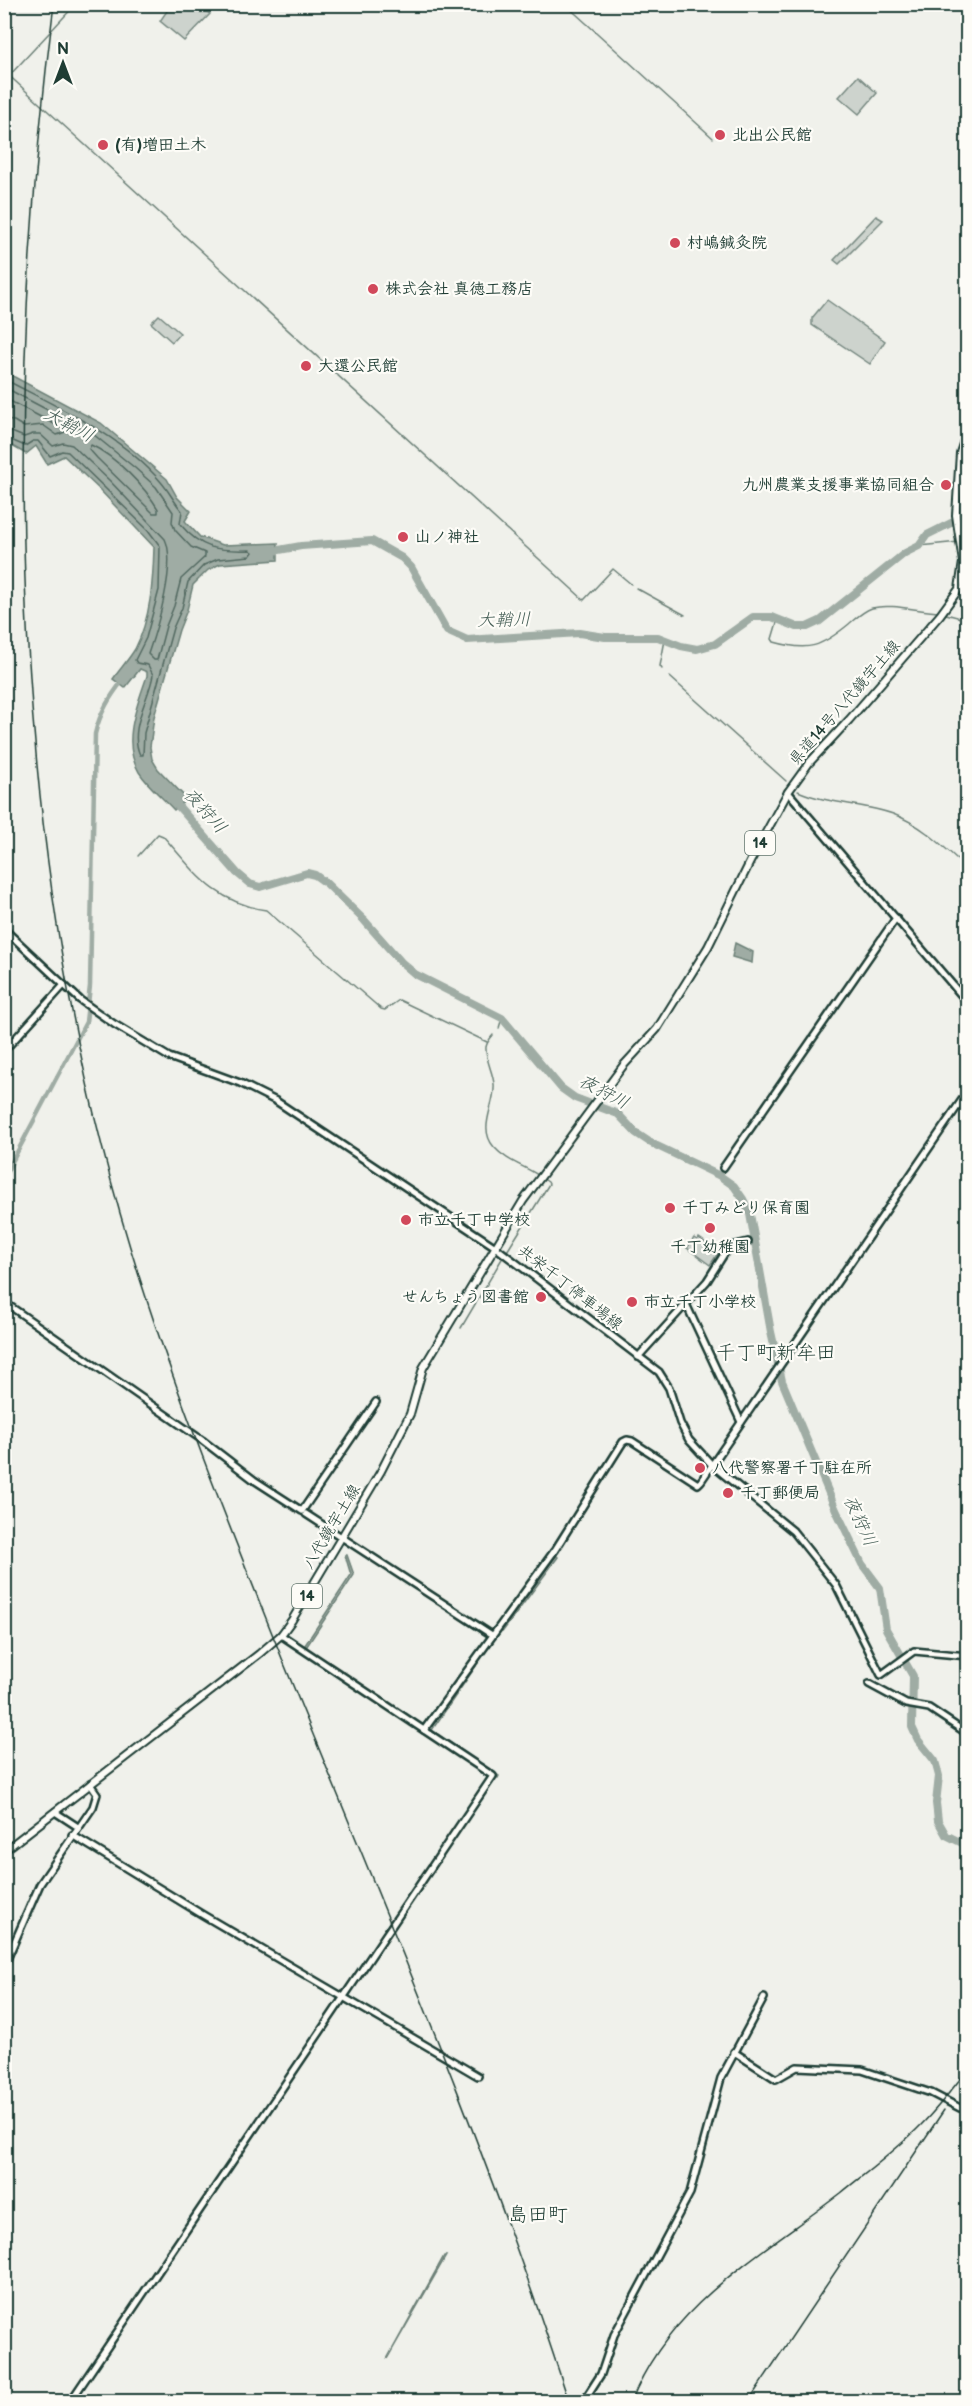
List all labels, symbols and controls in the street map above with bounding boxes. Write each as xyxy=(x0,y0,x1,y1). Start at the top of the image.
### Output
north arrow xyxy=(33,33,93,93)
text: N xyxy=(57,40,69,59)
place label: 北出公民館 xyxy=(732,126,812,145)
marker: 北出公民館 xyxy=(713,128,727,142)
place label: (有)増田土木 xyxy=(115,136,206,155)
marker: (有)増田土木 xyxy=(96,138,110,152)
place label: 村嶋鍼灸院 xyxy=(687,234,767,253)
marker: 村嶋鍼灸院 xyxy=(668,236,682,250)
place label: 株式会社 真徳工務店 xyxy=(385,280,533,299)
marker: 株式会社 真徳工務店 xyxy=(366,282,380,296)
place label: 大還公民館 xyxy=(318,357,398,376)
marker: 大還公民館 xyxy=(299,359,313,373)
water label: 大鞘川 xyxy=(40,403,98,447)
place label: 九州農業支援事業協同組合 xyxy=(742,476,934,495)
marker: 九州農業支援事業協同組合 xyxy=(939,478,953,492)
place label: 山ノ神社 xyxy=(415,528,479,547)
marker: 山ノ神社 xyxy=(396,530,410,544)
water label: 大鞘川 xyxy=(477,609,531,631)
street label: 県道14号八代鏡宇土線 xyxy=(785,636,905,770)
water label: 夜狩川 xyxy=(179,784,231,838)
road number: 14 xyxy=(745,831,775,855)
water label: 夜狩川 xyxy=(575,1070,633,1114)
place label: 千丁みどり保育園 xyxy=(682,1199,810,1218)
marker: 千丁みどり保育園 xyxy=(663,1201,677,1215)
place label: 市立千丁中学校 xyxy=(418,1211,530,1230)
marker: 市立千丁中学校 xyxy=(399,1213,413,1227)
marker: 千丁幼稚園 xyxy=(703,1221,717,1235)
place label: 千丁幼稚園 xyxy=(670,1238,750,1257)
street label: 共栄千丁停車場線 xyxy=(514,1241,626,1335)
place label: せんちょう図書館 xyxy=(402,1288,529,1307)
marker: せんちょう図書館 xyxy=(534,1290,548,1304)
place label: 市立千丁小学校 xyxy=(644,1293,756,1312)
marker: 市立千丁小学校 xyxy=(625,1295,639,1309)
district label: 千丁町新牟田 xyxy=(716,1341,836,1365)
place label: 八代警察署千丁駐在所 xyxy=(712,1459,872,1478)
marker: 八代警察署千丁駐在所 xyxy=(693,1461,707,1475)
street label: 八代鏡宇土線 xyxy=(299,1481,365,1573)
place label: 千丁郵便局 xyxy=(740,1484,820,1503)
marker: 千丁郵便局 xyxy=(721,1486,735,1500)
water label: 夜狩川 xyxy=(839,1492,881,1550)
road number: 14 xyxy=(292,1584,322,1608)
district label: 島田町 xyxy=(508,2203,568,2227)

